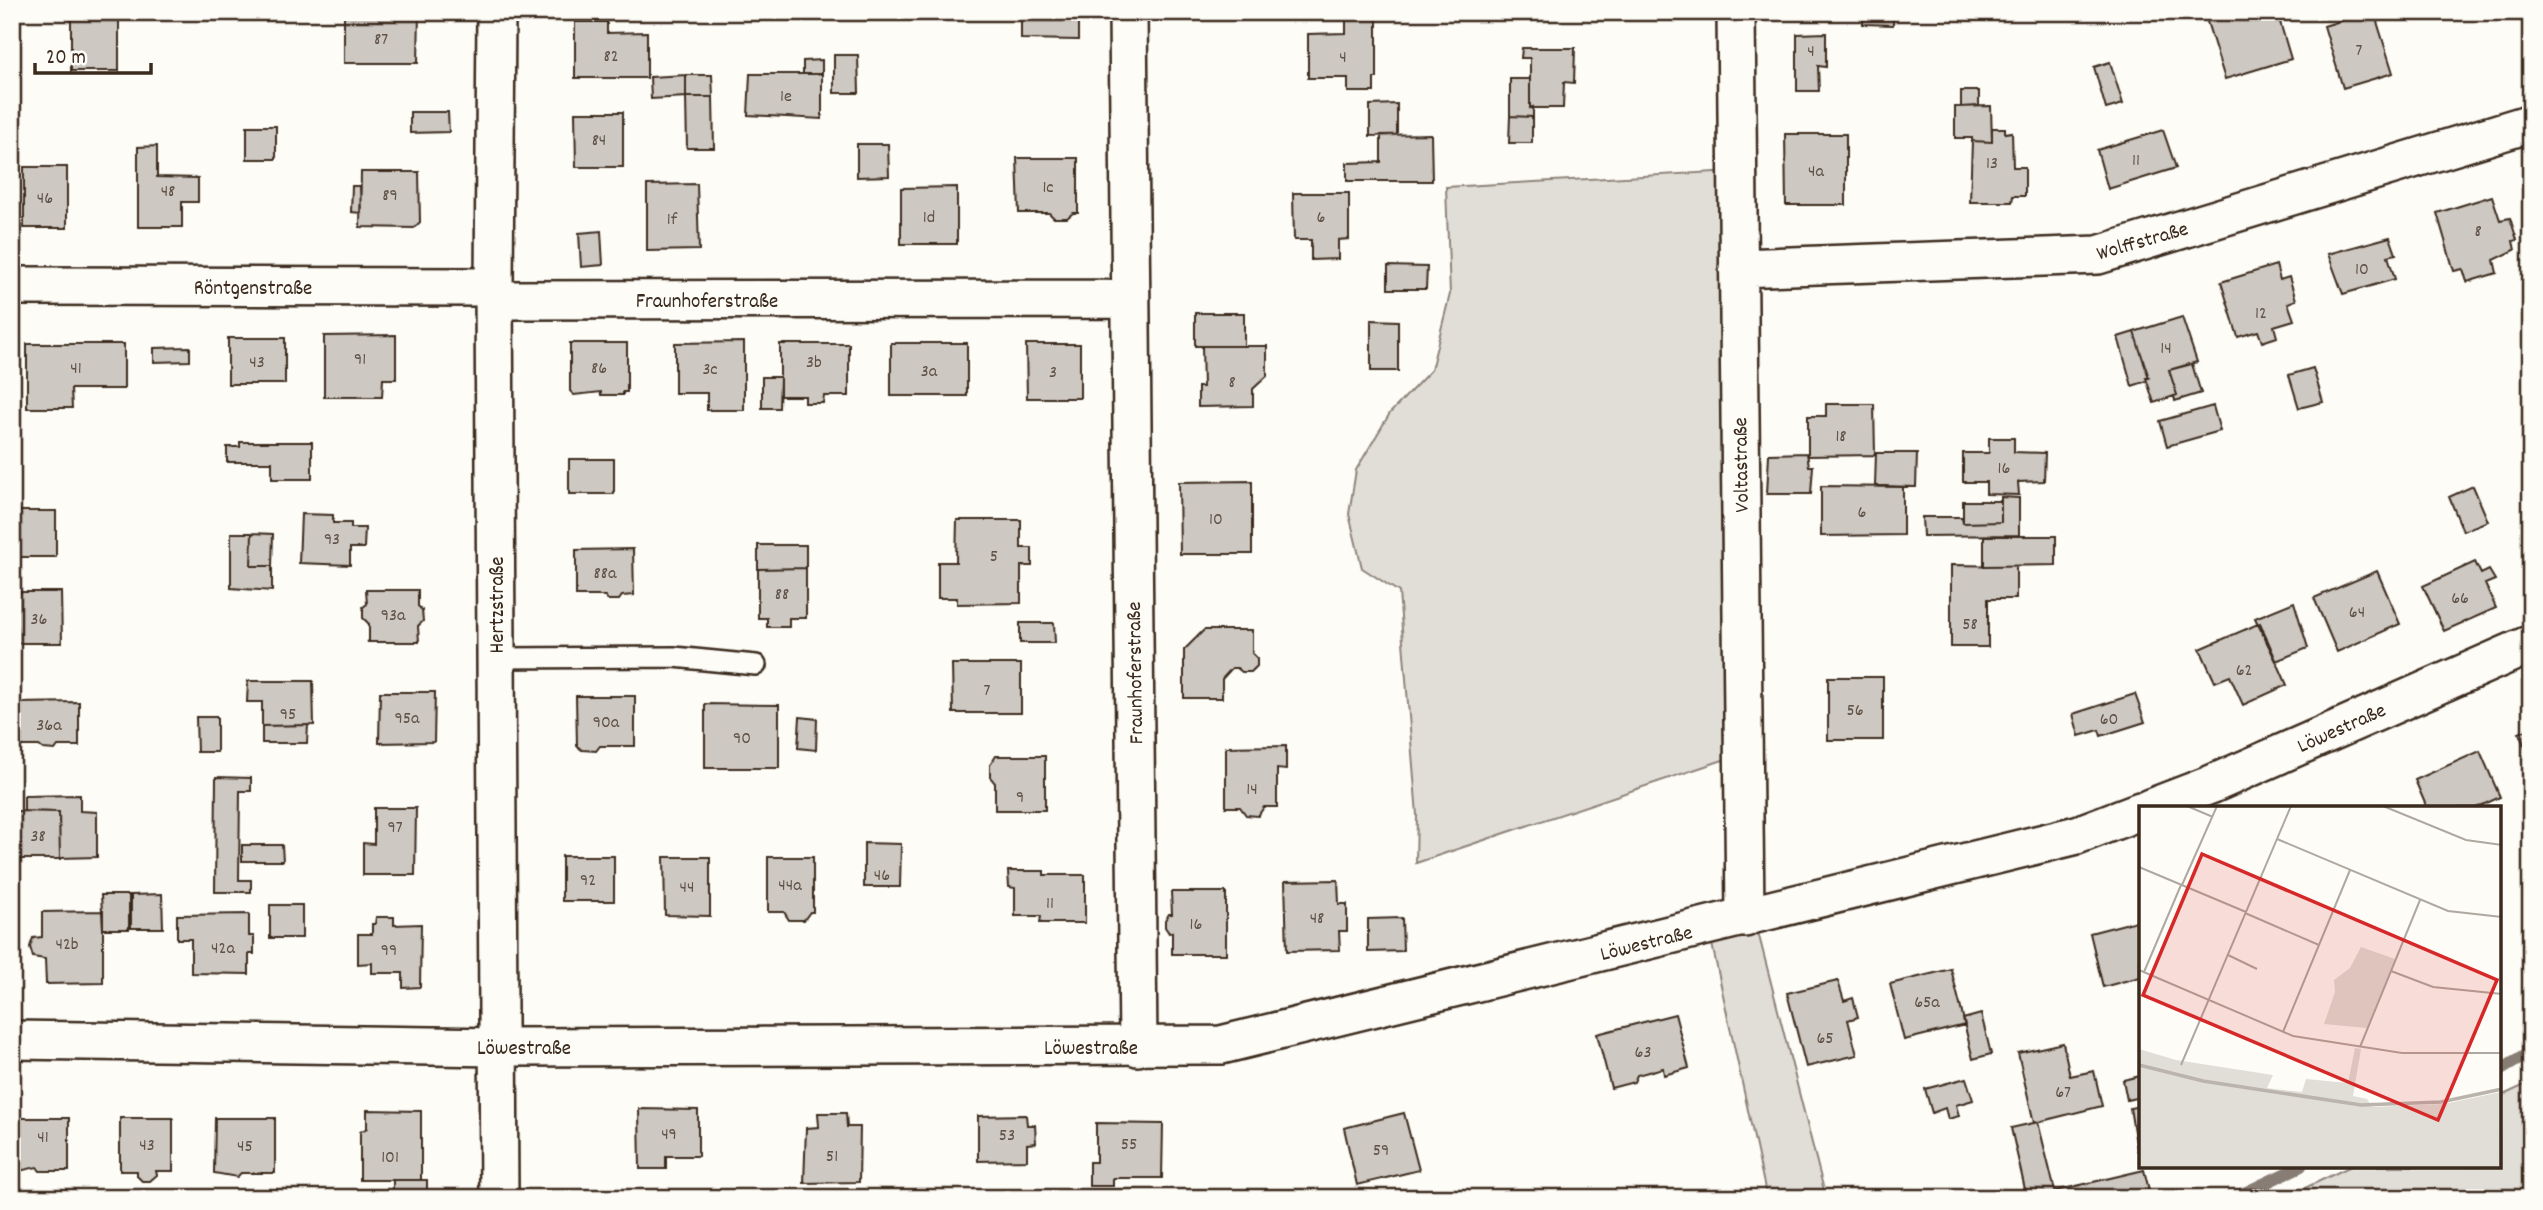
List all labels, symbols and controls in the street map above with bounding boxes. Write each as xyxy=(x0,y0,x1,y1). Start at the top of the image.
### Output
house number: 87 xyxy=(374,28,388,53)
scale bar xyxy=(35,32,150,76)
house number: 7 xyxy=(2356,39,2363,64)
house number: 4 xyxy=(1807,40,1815,65)
text: 20 m xyxy=(46,44,86,74)
house number: 82 xyxy=(603,45,619,70)
house number: 4 xyxy=(1339,46,1347,71)
house number: 1e xyxy=(780,85,792,110)
house number: 84 xyxy=(592,129,606,154)
house number: 11 xyxy=(2132,149,2140,174)
house number: 13 xyxy=(1986,152,1998,177)
house number: 4a xyxy=(1808,160,1825,185)
house number: 1c xyxy=(1042,176,1054,201)
house number: 48 xyxy=(161,180,175,205)
house number: 89 xyxy=(382,184,398,209)
house number: 46 xyxy=(37,187,53,212)
house number: 1d xyxy=(923,206,935,231)
house number: 6 xyxy=(1317,206,1325,231)
house number: 1f xyxy=(667,208,678,233)
street label: Wolffstraße xyxy=(2093,216,2192,270)
house number: 8 xyxy=(2474,220,2482,245)
house number: 10 xyxy=(2355,258,2369,283)
street label: Röntgenstraße xyxy=(194,275,312,305)
street label: Fraunhoferstraße xyxy=(636,288,778,318)
house number: 12 xyxy=(2255,302,2267,327)
house number: 14 xyxy=(2160,337,2172,362)
house number: 91 xyxy=(354,348,366,373)
house number: 43 xyxy=(249,351,265,376)
house number: 3b xyxy=(806,351,822,376)
house number: 41 xyxy=(70,357,82,382)
house number: 86 xyxy=(591,357,607,382)
house number: 3c xyxy=(702,358,718,383)
house number: 3a xyxy=(921,360,938,385)
house number: 3 xyxy=(1049,361,1057,386)
house number: 8 xyxy=(1228,371,1236,396)
street label: Voltastraße xyxy=(1727,417,1759,513)
house number: 18 xyxy=(1835,425,1847,450)
house number: 16 xyxy=(1998,457,2010,482)
house number: 6 xyxy=(1858,501,1866,526)
house number: 10 xyxy=(1209,508,1223,533)
house number: 93 xyxy=(324,528,340,553)
house number: 5 xyxy=(990,545,998,570)
street label: Hertzstraße xyxy=(484,557,514,653)
house number: 88a xyxy=(594,562,617,587)
house number: 88 xyxy=(775,583,789,608)
house number: 66 xyxy=(2451,587,2469,612)
street label: Fraunhoferstraße xyxy=(1121,601,1153,744)
house number: 64 xyxy=(2349,601,2365,626)
house number: 93a xyxy=(381,604,406,629)
house number: 36 xyxy=(31,608,47,633)
house number: 58 xyxy=(1962,613,1978,638)
house number: 62 xyxy=(2236,659,2252,684)
house number: 7 xyxy=(984,679,991,704)
street label: Löwestraße xyxy=(2293,697,2391,763)
house number: 56 xyxy=(1846,699,1864,724)
house number: 95 xyxy=(280,703,296,728)
house number: 95a xyxy=(394,707,420,732)
house number: 60 xyxy=(2100,708,2118,733)
house number: 90a xyxy=(593,711,620,736)
house number: 36a xyxy=(36,714,62,739)
house number: 90 xyxy=(733,727,751,752)
house number: 14 xyxy=(1246,778,1258,803)
house number: 9 xyxy=(1016,786,1024,811)
inset map xyxy=(2139,806,2501,1168)
house number: 97 xyxy=(387,816,403,841)
house number: 38 xyxy=(30,825,46,850)
house number: 46 xyxy=(874,864,890,889)
house number: 92 xyxy=(580,869,596,894)
house number: 44a xyxy=(778,874,802,899)
house number: 44 xyxy=(680,876,694,901)
house number: 11 xyxy=(1046,892,1054,917)
house number: 48 xyxy=(1310,907,1324,932)
house number: 16 xyxy=(1190,913,1202,938)
street label: Löwestraße xyxy=(1597,919,1696,971)
house number: 42b xyxy=(55,933,79,958)
house number: 42a xyxy=(211,937,235,962)
house number: 99 xyxy=(381,939,397,964)
house number: 65a xyxy=(1914,991,1940,1016)
house number: 65 xyxy=(1816,1027,1834,1052)
street label: Löwestraße xyxy=(477,1035,571,1065)
street label: Löwestraße xyxy=(1044,1035,1138,1065)
house number: 63 xyxy=(1635,1041,1651,1066)
house number: 67 xyxy=(2055,1081,2071,1106)
house number: 49 xyxy=(661,1123,677,1148)
house number: 53 xyxy=(999,1124,1015,1149)
house number: 41 xyxy=(37,1126,49,1151)
house number: 55 xyxy=(1121,1133,1137,1158)
house number: 43 xyxy=(139,1134,155,1159)
house number: 45 xyxy=(237,1135,253,1160)
house number: 59 xyxy=(1373,1139,1389,1164)
house number: 51 xyxy=(826,1145,838,1170)
house number: 101 xyxy=(381,1146,399,1171)

